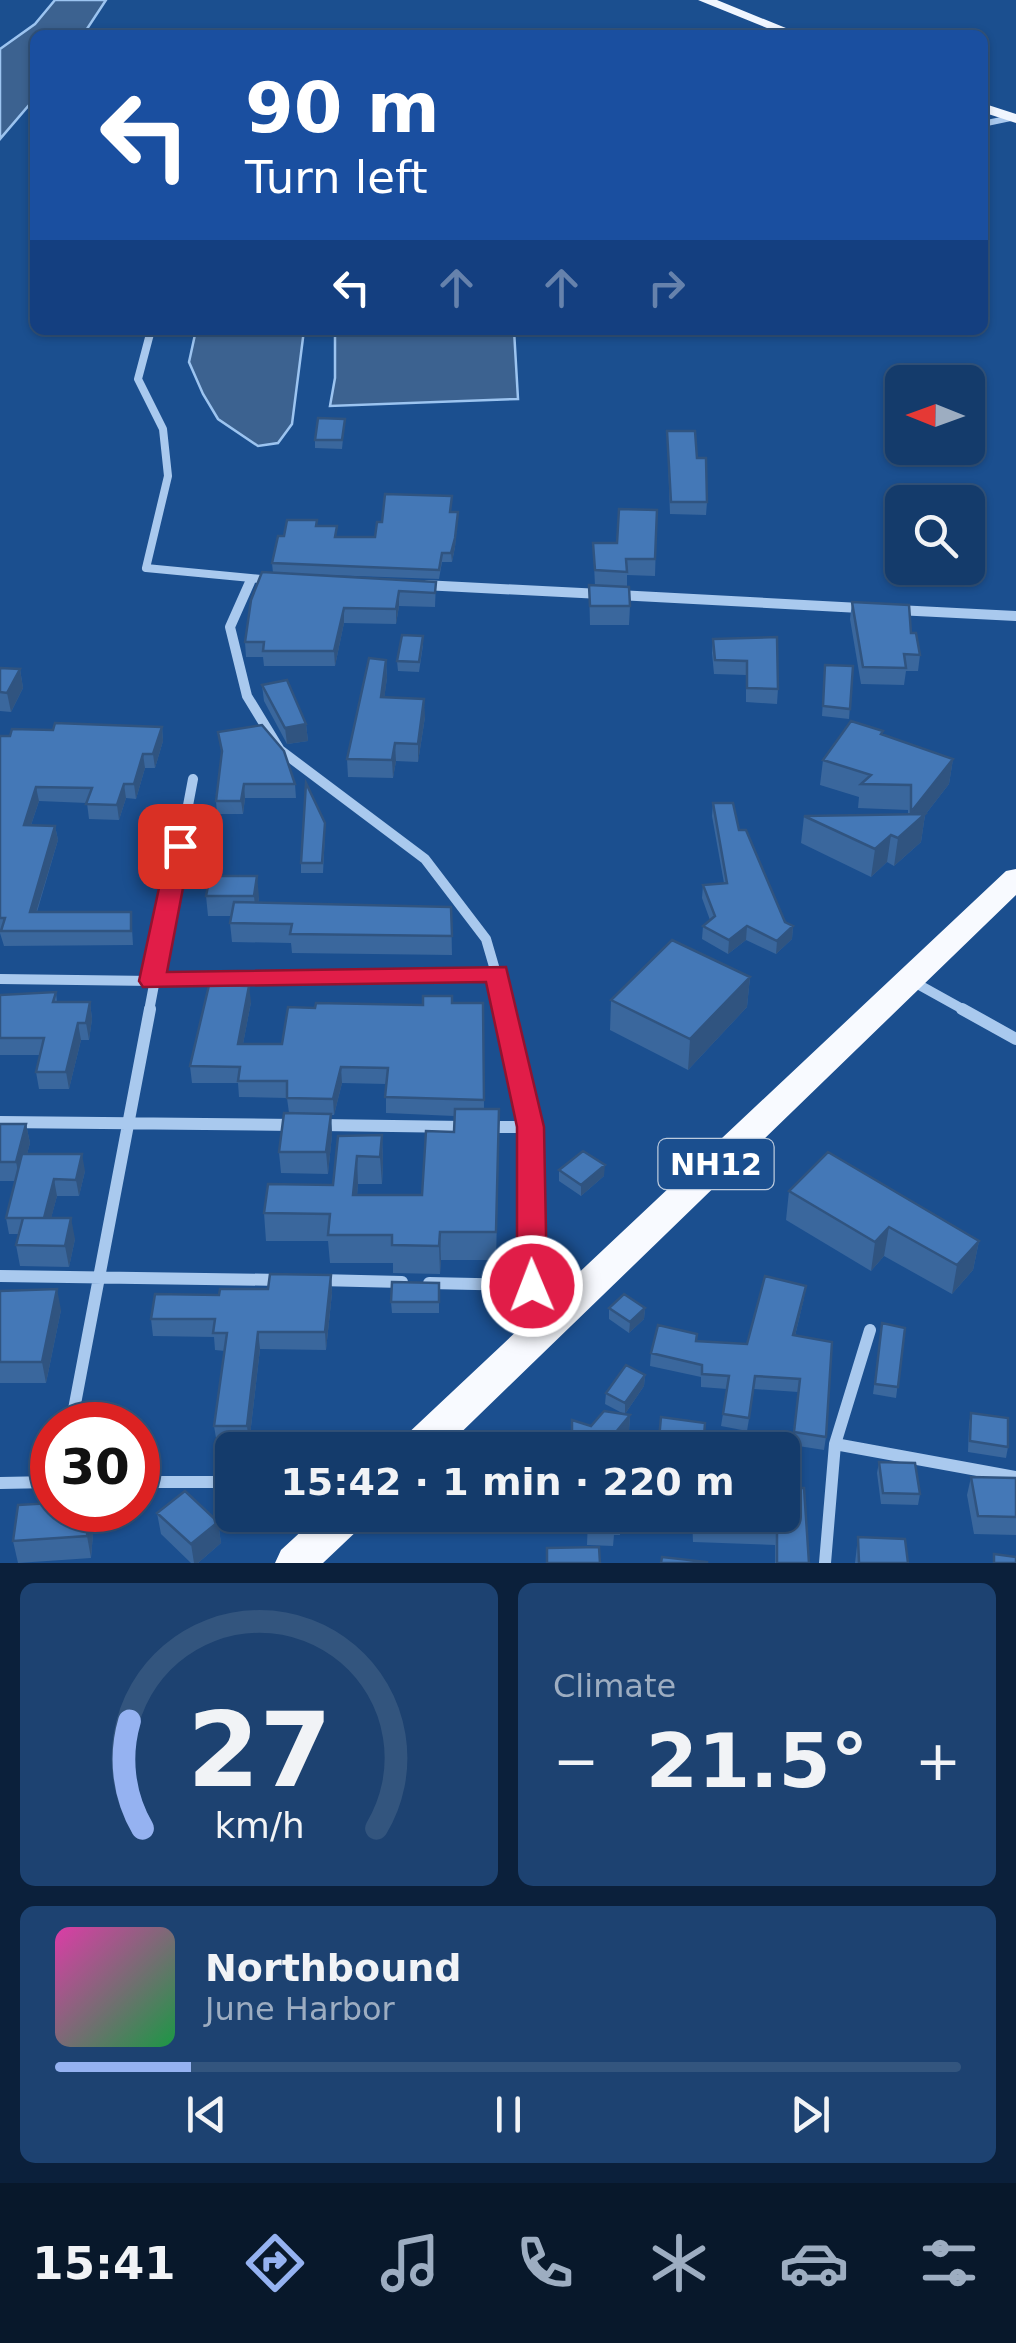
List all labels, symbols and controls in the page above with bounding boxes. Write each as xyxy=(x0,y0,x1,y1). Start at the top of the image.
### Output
text: 90 m xyxy=(245,67,440,149)
icon: left xyxy=(80,70,210,200)
text: Turn left xyxy=(245,151,428,204)
icon: left xyxy=(324,260,379,315)
icon: ahead xyxy=(429,260,484,315)
icon: ahead xyxy=(534,260,589,315)
icon: right xyxy=(639,260,694,315)
north arrow xyxy=(885,365,985,465)
map controls xyxy=(885,365,985,585)
button: search xyxy=(885,485,985,585)
pin xyxy=(138,804,223,889)
icon: arrive xyxy=(153,819,208,874)
road number: NH12 xyxy=(658,1139,774,1189)
position arrow xyxy=(480,1234,584,1338)
speed limit sign: 30 xyxy=(30,1402,160,1532)
text: 15:42 · 1 min · 220 m xyxy=(280,1460,735,1504)
text: Climate xyxy=(553,1667,676,1705)
text: 27 xyxy=(187,1689,331,1811)
text: 21.5° xyxy=(646,1717,868,1805)
text: − xyxy=(553,1729,599,1793)
text: + xyxy=(915,1729,961,1793)
text: km/h xyxy=(214,1805,304,1846)
text: Northbound xyxy=(205,1946,461,1990)
text: June Harbor xyxy=(205,1990,395,2028)
icon: previous xyxy=(179,2087,234,2142)
icon: pause xyxy=(481,2087,536,2142)
icon: next xyxy=(783,2087,838,2142)
icon: directions xyxy=(240,2228,310,2298)
icon: music xyxy=(375,2228,445,2298)
icon: phone xyxy=(510,2228,580,2298)
icon: climate xyxy=(644,2228,714,2298)
icon: car xyxy=(779,2228,849,2298)
icon: filters xyxy=(914,2228,984,2298)
text: 15:41 xyxy=(32,2237,176,2290)

